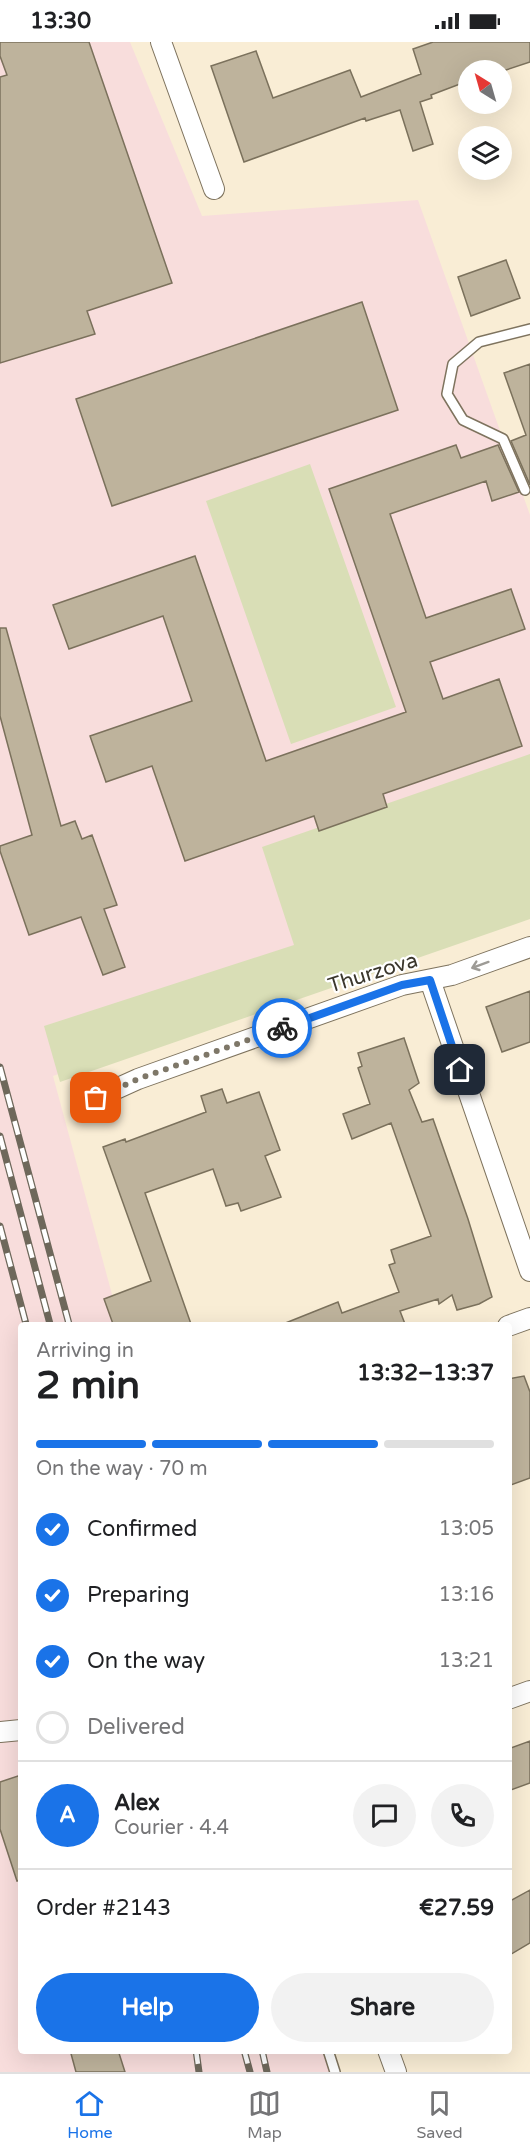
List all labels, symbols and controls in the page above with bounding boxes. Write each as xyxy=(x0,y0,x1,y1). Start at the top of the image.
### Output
text: 13:30 xyxy=(30,8,91,34)
north arrow xyxy=(458,60,512,114)
map controls xyxy=(458,60,512,180)
button: layers xyxy=(458,126,512,180)
street label: Thurzova xyxy=(325,948,421,998)
one-way arrow xyxy=(471,961,490,972)
courier xyxy=(252,998,312,1058)
icon: bike xyxy=(266,1012,299,1045)
pin xyxy=(434,1044,485,1095)
icon: home xyxy=(443,1053,476,1086)
pin xyxy=(70,1072,121,1123)
icon: bag xyxy=(79,1081,112,1114)
text: Arriving in xyxy=(36,1339,134,1363)
text: 13:32–13:37 xyxy=(357,1360,494,1386)
text: 2 min xyxy=(36,1362,140,1409)
text: On the way · 70 m xyxy=(36,1457,208,1481)
icon: check xyxy=(36,1513,69,1546)
text: Confirmed xyxy=(87,1516,197,1542)
text: 13:05 xyxy=(439,1517,494,1541)
icon: check xyxy=(36,1579,69,1612)
text: Preparing xyxy=(87,1582,190,1608)
text: 13:16 xyxy=(439,1583,494,1607)
icon: check xyxy=(36,1645,69,1678)
text: On the way xyxy=(87,1648,205,1674)
text: 13:21 xyxy=(439,1649,494,1673)
text: Delivered xyxy=(87,1714,185,1740)
button: chat xyxy=(353,1784,416,1847)
button: phone xyxy=(431,1784,494,1847)
text: Alex xyxy=(114,1790,160,1816)
text: A xyxy=(59,1802,76,1828)
text: Courier · 4.4 xyxy=(114,1816,229,1840)
text: Order #2143 xyxy=(36,1895,171,1921)
text: €27.59 xyxy=(419,1895,494,1921)
button: Help xyxy=(36,1973,259,2042)
button: Share xyxy=(271,1973,494,2042)
tab: Home xyxy=(67,2087,113,2143)
tab: Map xyxy=(247,2087,282,2143)
tab: Saved xyxy=(416,2087,463,2143)

